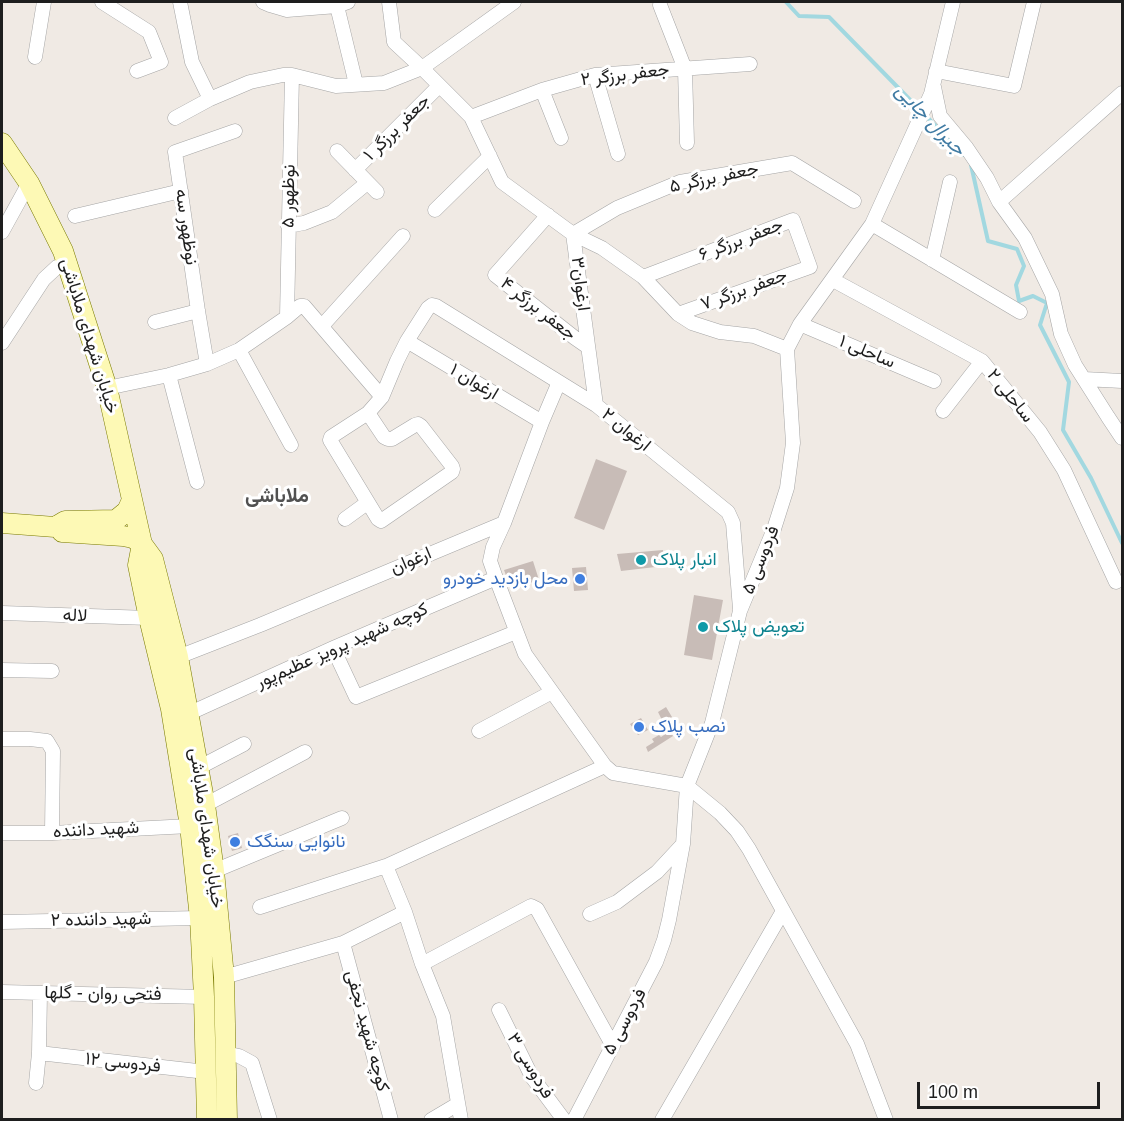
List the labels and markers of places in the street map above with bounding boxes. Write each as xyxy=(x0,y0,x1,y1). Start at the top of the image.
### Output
place label: انبار پلاک xyxy=(653,549,717,571)
marker: انبار پلاک xyxy=(634,553,648,567)
place label: محل بازدید خودرو xyxy=(443,568,568,590)
marker: محل بازدید خودرو xyxy=(573,572,587,586)
place label: تعویض پلاک xyxy=(715,616,805,638)
marker: تعویض پلاک xyxy=(696,620,710,634)
place label: نصب پلاک xyxy=(651,716,726,738)
marker: نصب پلاک xyxy=(632,720,646,734)
place label: نانوایی سنگک xyxy=(247,831,345,853)
marker: نانوایی سنگک xyxy=(228,835,242,849)

